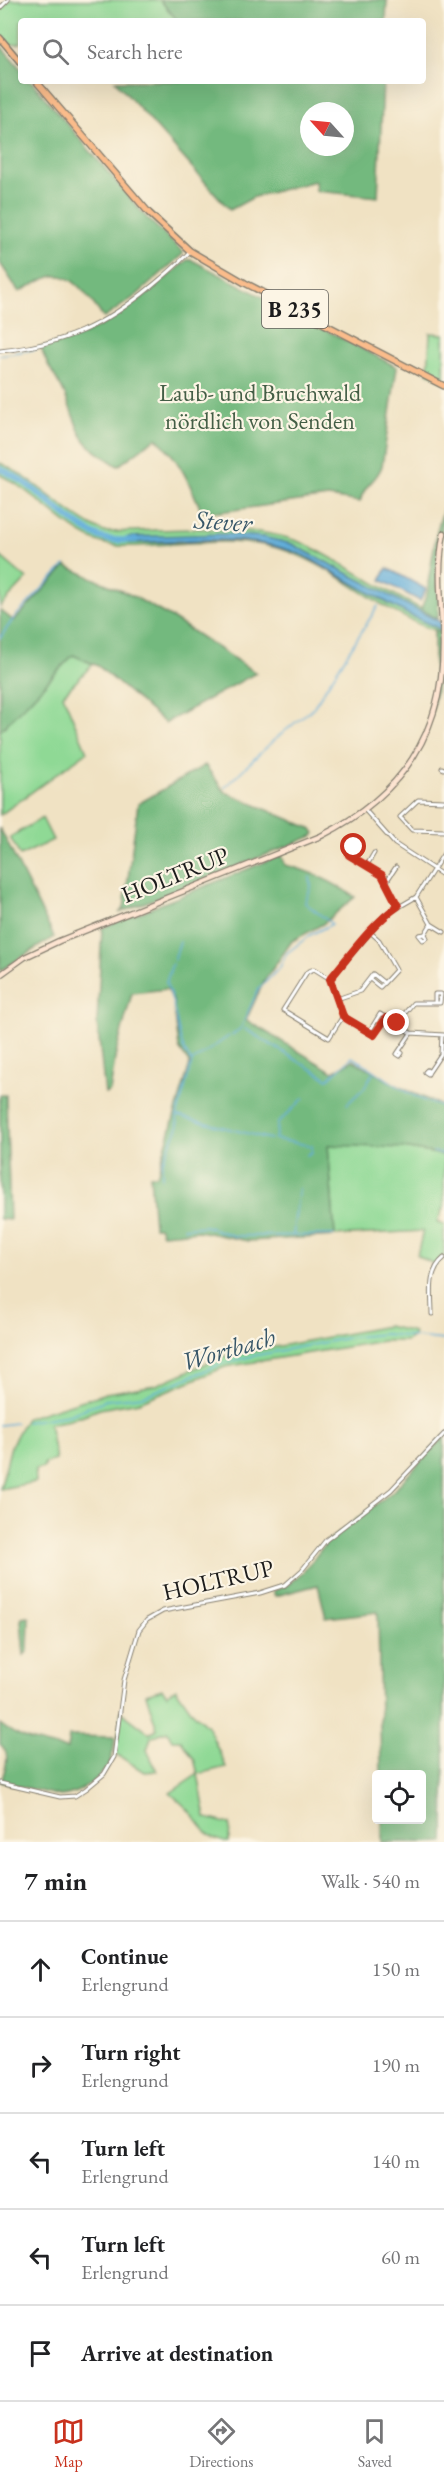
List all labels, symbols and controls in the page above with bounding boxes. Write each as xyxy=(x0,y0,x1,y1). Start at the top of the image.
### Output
search box xyxy=(18,18,426,84)
icon: search xyxy=(39,35,72,68)
text: Search here xyxy=(87,37,182,66)
north arrow xyxy=(300,102,354,156)
road number: B 235 xyxy=(262,290,328,328)
park label: Laub- und Bruchwald nördlich von Senden xyxy=(159,377,362,436)
water label: Stever xyxy=(192,502,254,540)
route start xyxy=(340,833,366,859)
street label: HOLTRUP xyxy=(117,839,233,910)
route end xyxy=(383,1009,409,1035)
water label: Wortbach xyxy=(177,1319,279,1379)
street label: HOLTRUP xyxy=(159,1552,276,1607)
map controls xyxy=(372,1770,426,1824)
button: locate xyxy=(372,1770,426,1824)
text: 7 min xyxy=(24,1864,87,1898)
text: Walk · 540 m xyxy=(321,1868,420,1894)
text: Continue xyxy=(81,1942,168,1971)
icon: ahead xyxy=(24,1953,57,1986)
text: 150 m xyxy=(372,1956,420,1982)
text: Erlengrund xyxy=(81,1971,169,1997)
text: Turn right xyxy=(81,2038,180,2067)
icon: right xyxy=(24,2049,57,2082)
text: 190 m xyxy=(372,2052,420,2078)
text: Erlengrund xyxy=(81,2067,169,2093)
text: Turn left xyxy=(81,2134,165,2163)
icon: left xyxy=(24,2145,57,2178)
text: 140 m xyxy=(372,2148,420,2174)
text: Erlengrund xyxy=(81,2163,169,2189)
text: Turn left xyxy=(81,2230,165,2259)
icon: left xyxy=(24,2241,57,2274)
text: 60 m xyxy=(381,2244,420,2270)
text: Erlengrund xyxy=(81,2259,169,2285)
icon: arrive xyxy=(24,2337,57,2370)
text: Arrive at destination xyxy=(81,2339,273,2368)
tab: Map xyxy=(52,2415,85,2472)
tab: Directions xyxy=(189,2415,254,2472)
tab: Saved xyxy=(358,2415,392,2472)

